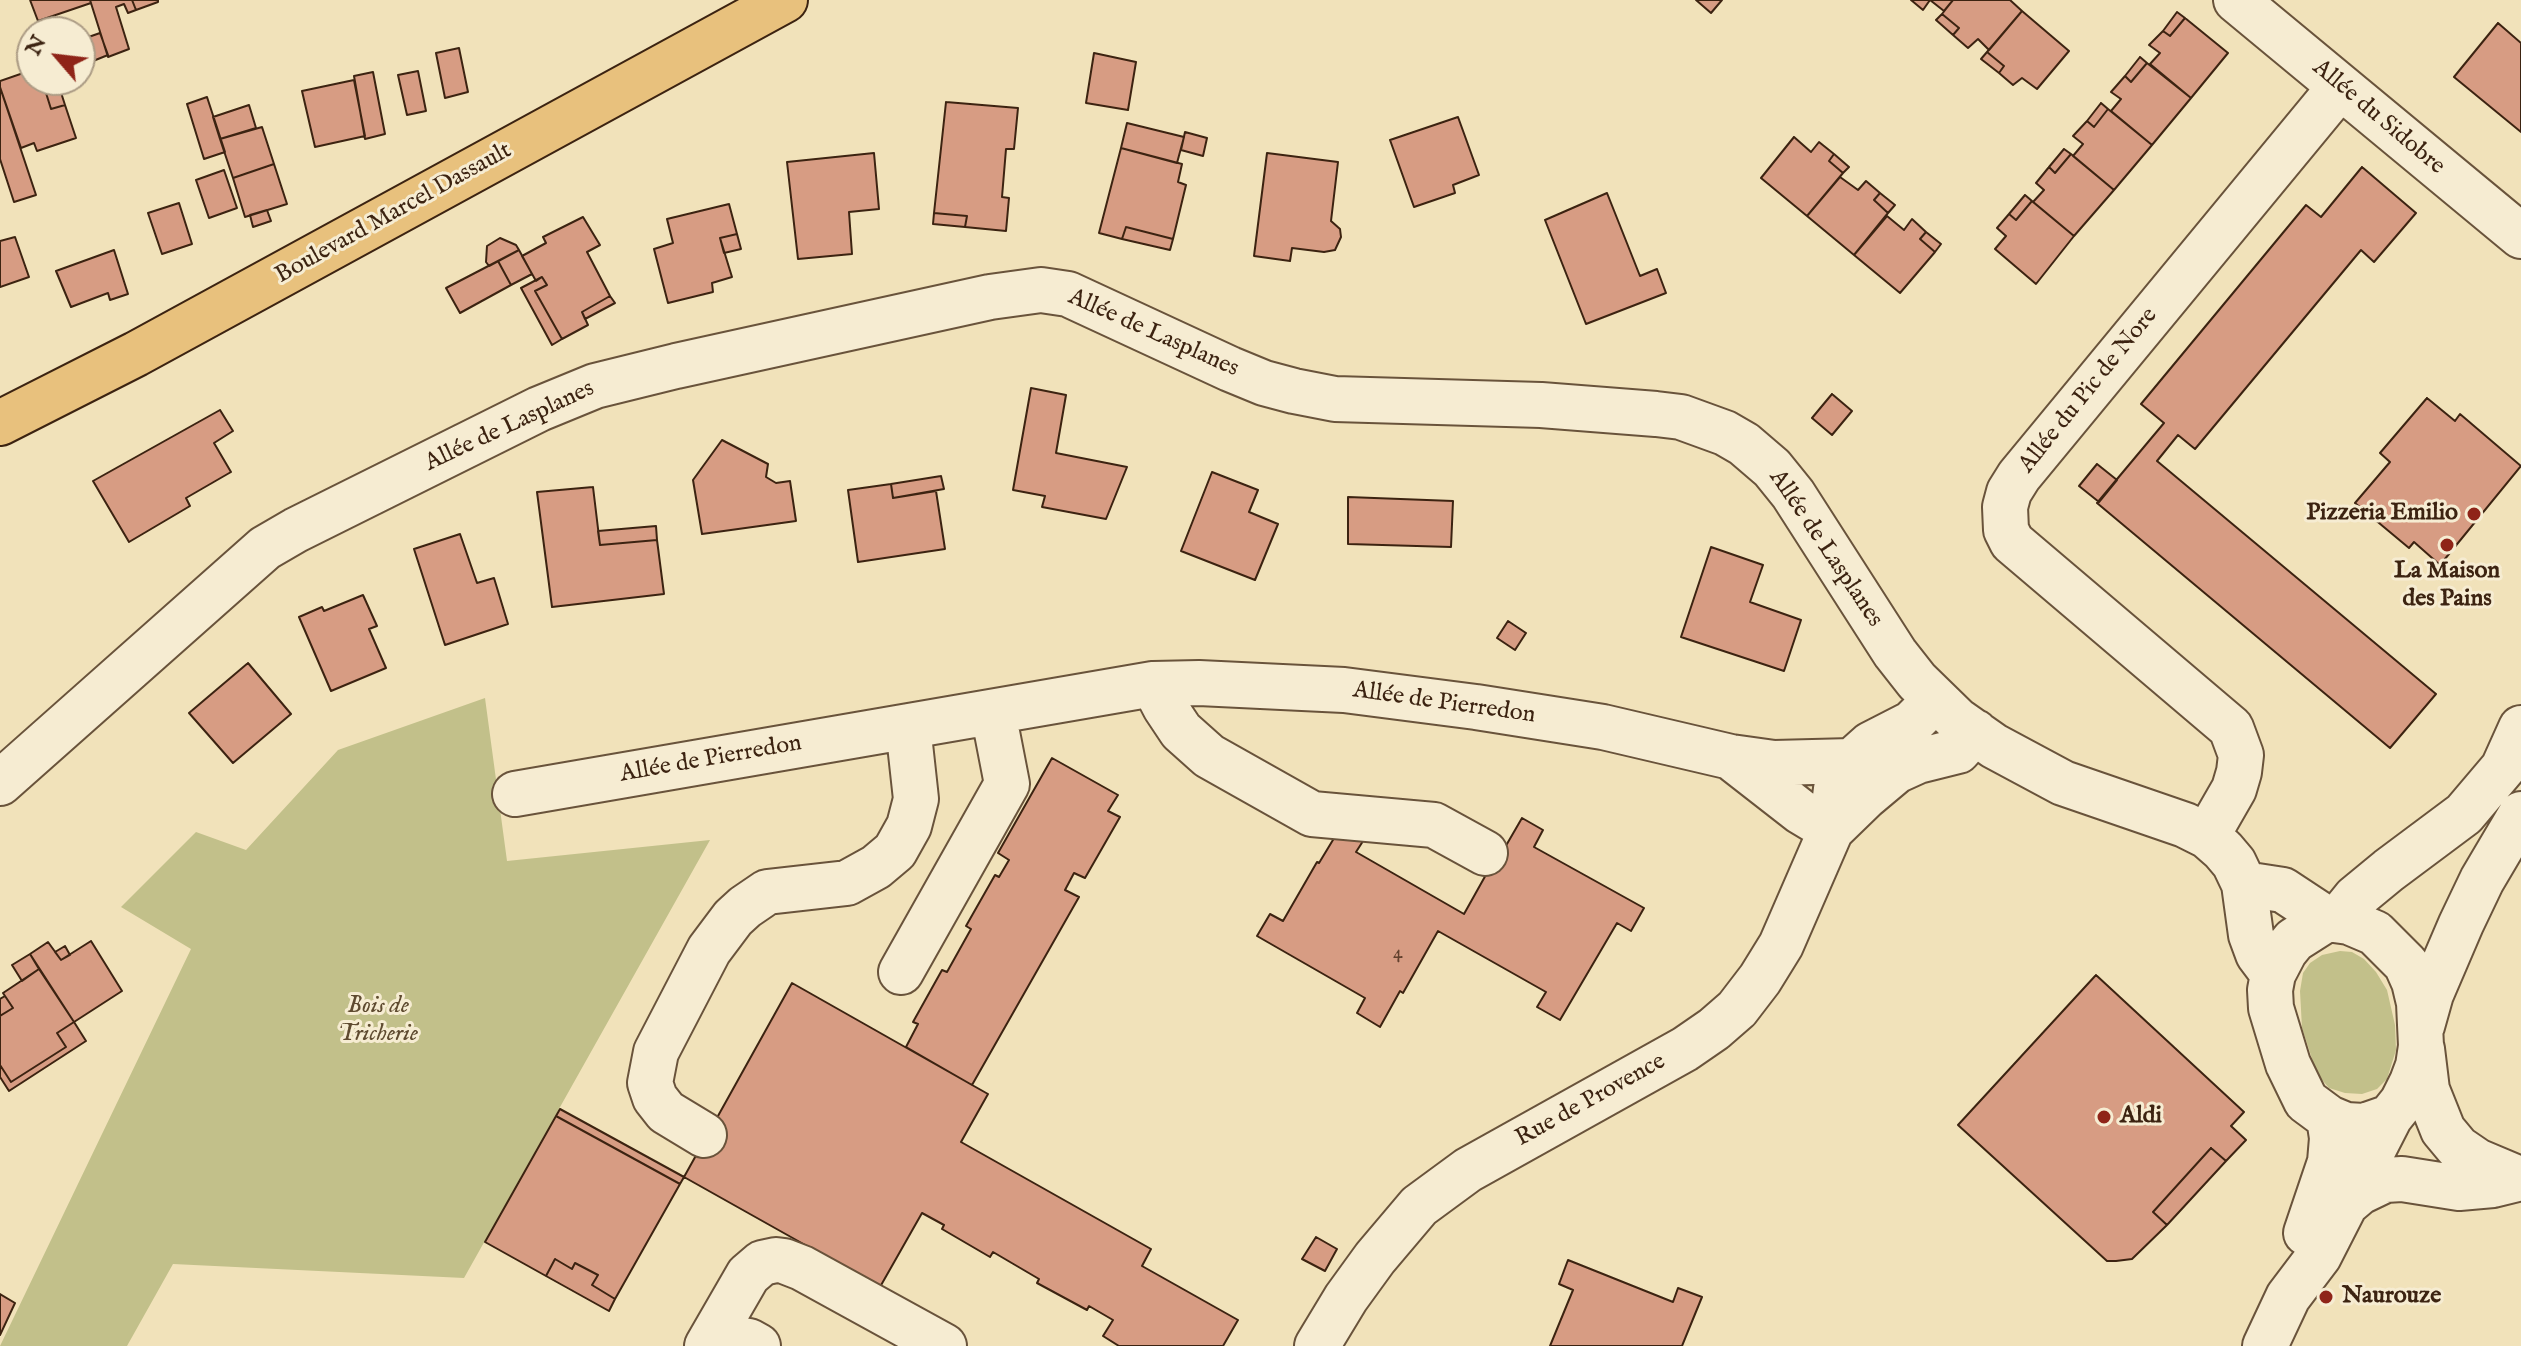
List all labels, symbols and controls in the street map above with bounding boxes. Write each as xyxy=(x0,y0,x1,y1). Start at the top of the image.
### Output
north arrow xyxy=(16,16,96,96)
text: N xyxy=(20,31,53,61)
street label: Allée du Sidobre xyxy=(2306,54,2450,182)
street label: Boulevard Marcel Dassault xyxy=(271,137,517,291)
street label: Allée de Lasplanes xyxy=(1063,284,1243,384)
street label: Allée du Pic de Nore xyxy=(2013,302,2165,480)
street label: Allée de Lasplanes xyxy=(421,375,599,479)
street label: Allée de Lasplanes xyxy=(1762,465,1888,633)
place label: Pizzeria Emilio xyxy=(2306,500,2458,528)
marker: Pizzeria Emilio xyxy=(2465,505,2483,523)
marker: La Maison des Pains xyxy=(2438,536,2456,554)
place label: La Maison des Pains xyxy=(2394,558,2500,614)
street label: Allée de Pierredon xyxy=(1351,677,1537,731)
street label: Allée de Pierredon xyxy=(618,730,804,790)
house number: 4 xyxy=(1393,942,1403,966)
park label: Bois de Tricherie xyxy=(338,993,418,1049)
street label: Rue de Provence xyxy=(1511,1048,1671,1154)
place label: Aldi xyxy=(2120,1103,2162,1131)
marker: Aldi xyxy=(2095,1108,2113,1126)
place label: Naurouze xyxy=(2342,1283,2441,1311)
marker: Naurouze xyxy=(2317,1288,2335,1306)

